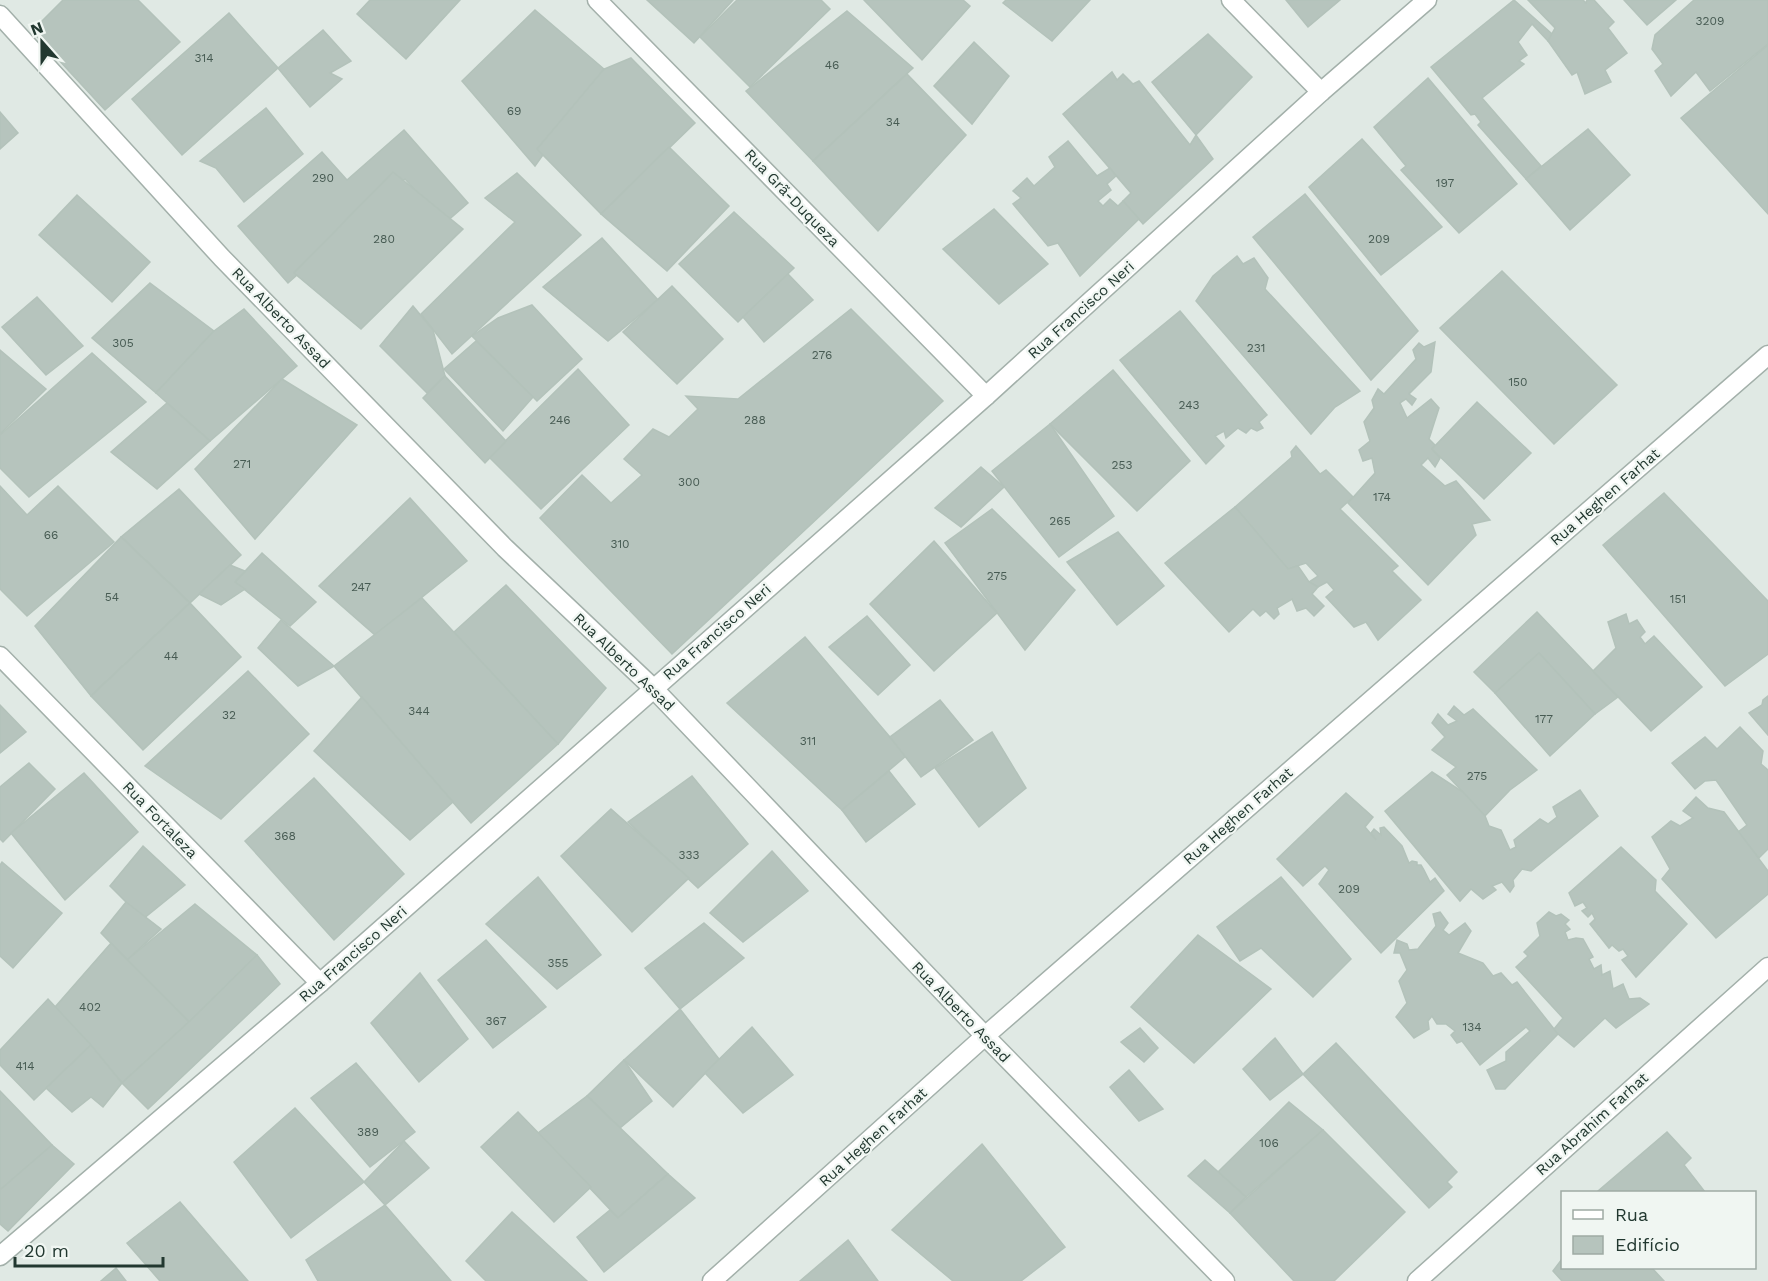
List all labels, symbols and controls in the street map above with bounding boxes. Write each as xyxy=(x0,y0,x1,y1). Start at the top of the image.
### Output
north arrow xyxy=(12,12,72,72)
house number: 3209 xyxy=(1696,14,1724,28)
text: N xyxy=(28,17,46,39)
house number: 314 xyxy=(194,51,214,65)
house number: 46 xyxy=(825,58,839,72)
house number: 69 xyxy=(507,104,521,118)
house number: 34 xyxy=(886,115,900,129)
street label: Rua Grã-Duqueza xyxy=(741,145,844,251)
house number: 290 xyxy=(312,171,334,185)
house number: 197 xyxy=(1436,176,1455,190)
house number: 280 xyxy=(373,232,395,246)
house number: 209 xyxy=(1368,232,1390,246)
street label: Rua Francisco Neri xyxy=(1024,257,1138,363)
street label: Rua Alberto Assad xyxy=(228,264,334,372)
house number: 305 xyxy=(112,336,134,350)
house number: 231 xyxy=(1247,341,1265,355)
house number: 276 xyxy=(812,348,832,362)
house number: 150 xyxy=(1508,375,1528,389)
house number: 243 xyxy=(1179,398,1199,412)
house number: 246 xyxy=(549,413,571,427)
house number: 288 xyxy=(744,413,766,427)
street label: Rua Heghen Farhat xyxy=(1547,444,1664,549)
house number: 271 xyxy=(233,457,251,471)
house number: 253 xyxy=(1112,458,1132,472)
house number: 300 xyxy=(678,475,700,489)
house number: 174 xyxy=(1373,490,1391,504)
house number: 265 xyxy=(1049,514,1071,528)
house number: 66 xyxy=(44,528,58,542)
house number: 310 xyxy=(610,537,630,551)
house number: 275 xyxy=(987,569,1007,583)
house number: 247 xyxy=(351,580,371,594)
street label: Rua Francisco Neri xyxy=(659,580,775,684)
house number: 54 xyxy=(105,590,119,604)
house number: 151 xyxy=(1670,592,1686,606)
street label: Rua Alberto Assad xyxy=(570,609,678,715)
house number: 44 xyxy=(164,649,178,663)
house number: 344 xyxy=(408,704,430,718)
house number: 32 xyxy=(222,708,236,722)
house number: 177 xyxy=(1535,712,1553,726)
house number: 311 xyxy=(800,734,816,748)
street label: Rua Heghen Farhat xyxy=(1180,763,1297,868)
house number: 275 xyxy=(1467,769,1487,783)
street label: Rua Fortaleza xyxy=(119,778,202,863)
house number: 368 xyxy=(274,829,296,843)
house number: 333 xyxy=(679,848,700,862)
house number: 209 xyxy=(1338,882,1360,896)
street label: Rua Francisco Neri xyxy=(295,902,411,1006)
house number: 355 xyxy=(548,956,568,970)
street label: Rua Alberto Assad xyxy=(908,958,1014,1066)
house number: 402 xyxy=(79,1000,101,1014)
house number: 367 xyxy=(486,1014,507,1028)
house number: 134 xyxy=(1462,1020,1482,1034)
house number: 414 xyxy=(15,1059,35,1073)
street label: Rua Abrahim Farhat xyxy=(1532,1068,1652,1179)
street label: Rua Heghen Farhat xyxy=(815,1083,931,1190)
house number: 389 xyxy=(357,1125,379,1139)
house number: 106 xyxy=(1259,1136,1279,1150)
legend xyxy=(1561,1191,1756,1269)
text: Rua xyxy=(1615,1204,1648,1225)
scale bar xyxy=(15,1230,164,1268)
text: Edifício xyxy=(1615,1234,1680,1255)
text: 20 m xyxy=(24,1240,69,1261)

